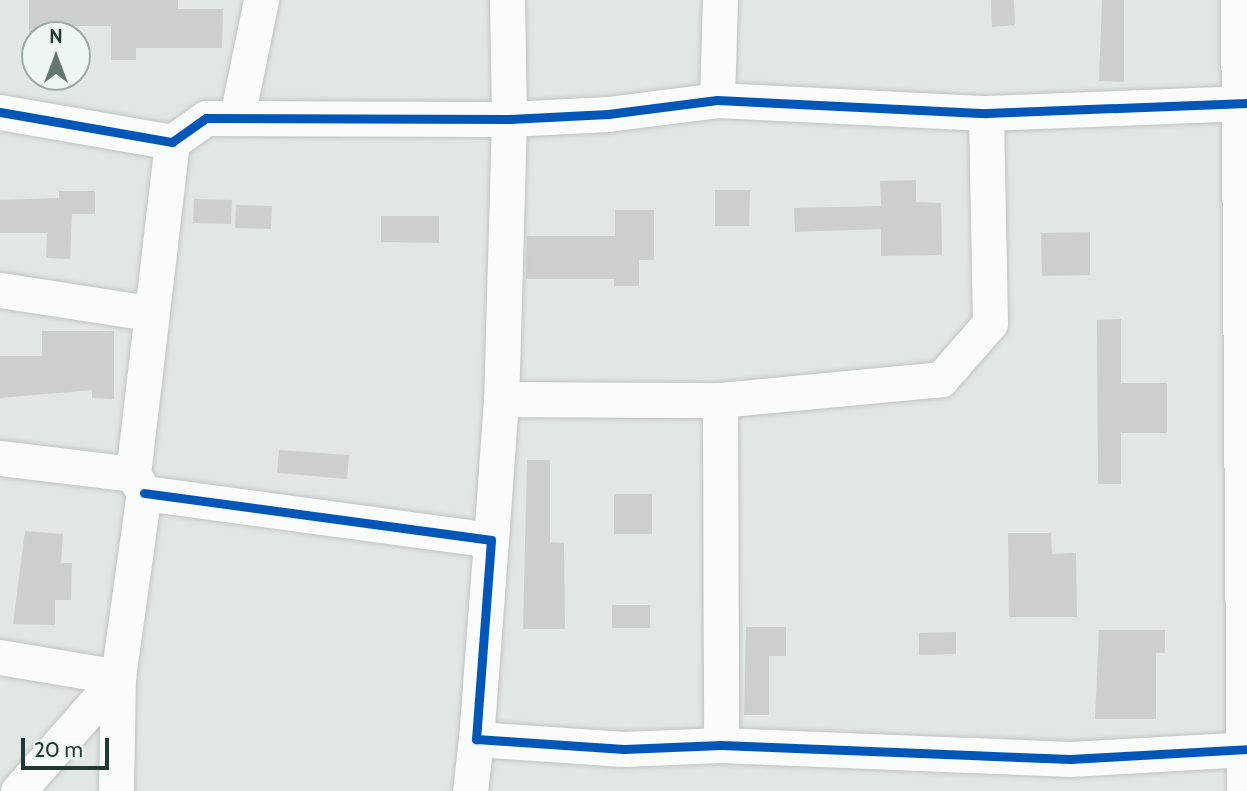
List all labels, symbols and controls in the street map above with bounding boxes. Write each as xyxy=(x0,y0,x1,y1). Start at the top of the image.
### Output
north arrow xyxy=(21,21,91,91)
text: N xyxy=(49,25,63,48)
scale bar xyxy=(24,724,112,768)
text: 20 m xyxy=(34,737,83,762)

